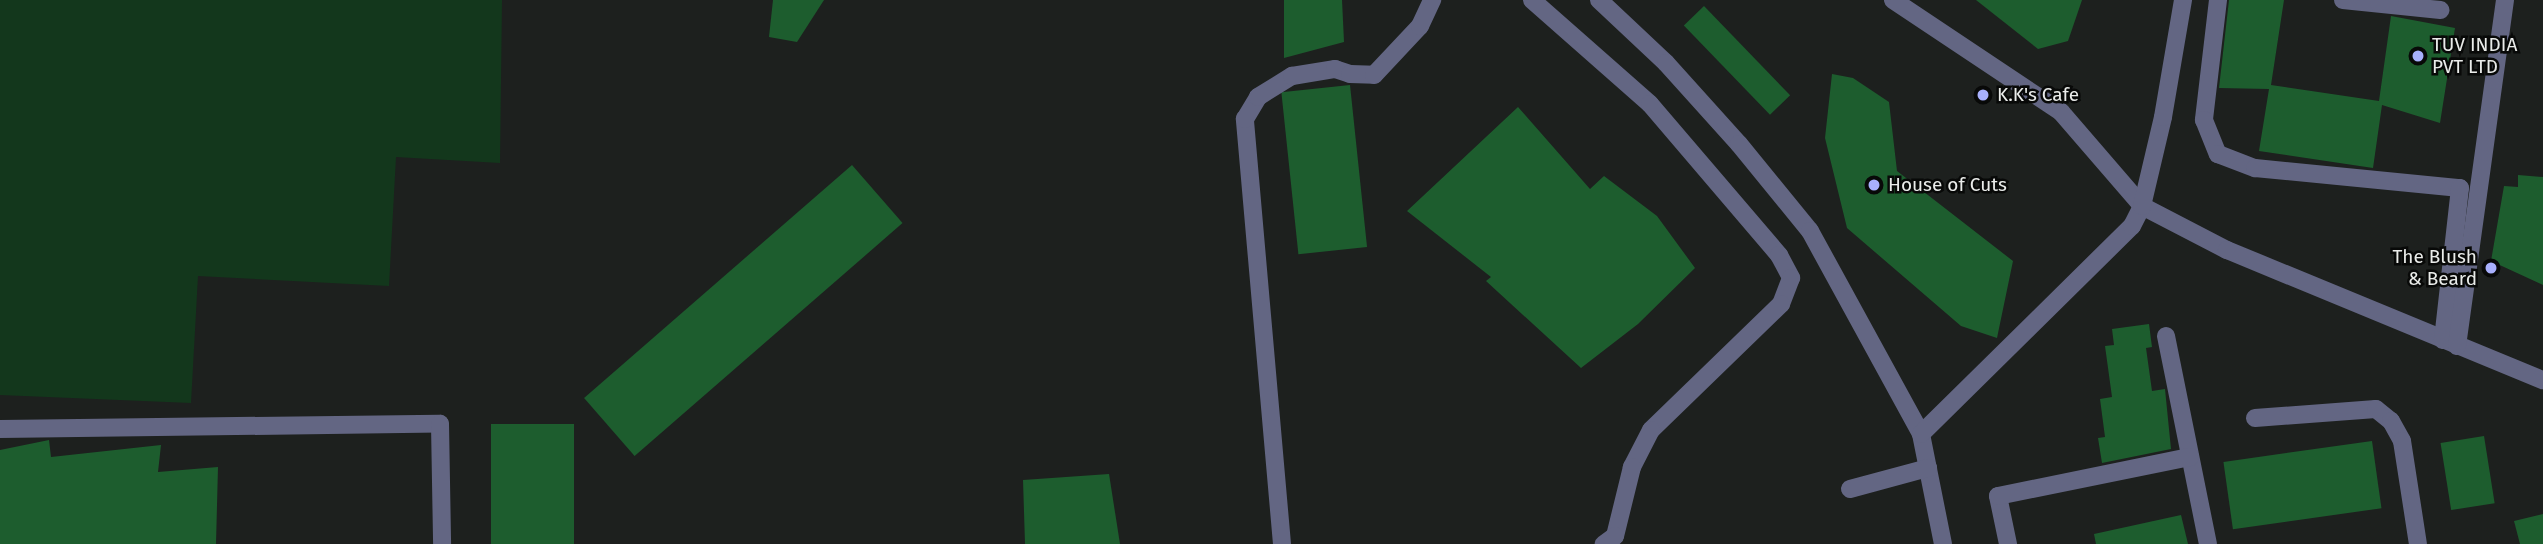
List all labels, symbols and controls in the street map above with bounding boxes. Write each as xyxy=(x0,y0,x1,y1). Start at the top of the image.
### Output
place label: TUV INDIA PVT LTD xyxy=(2432,34,2517,78)
marker: TUV INDIA PVT LTD xyxy=(2410,48,2426,64)
place label: K.K's Cafe xyxy=(1997,84,2079,106)
marker: K.K's Cafe xyxy=(1975,87,1991,103)
place label: House of Cuts xyxy=(1888,174,2007,196)
marker: House of Cuts xyxy=(1866,177,1882,193)
place label: The Blush & Beard xyxy=(2392,246,2477,290)
marker: The Blush & Beard xyxy=(2483,260,2499,276)

